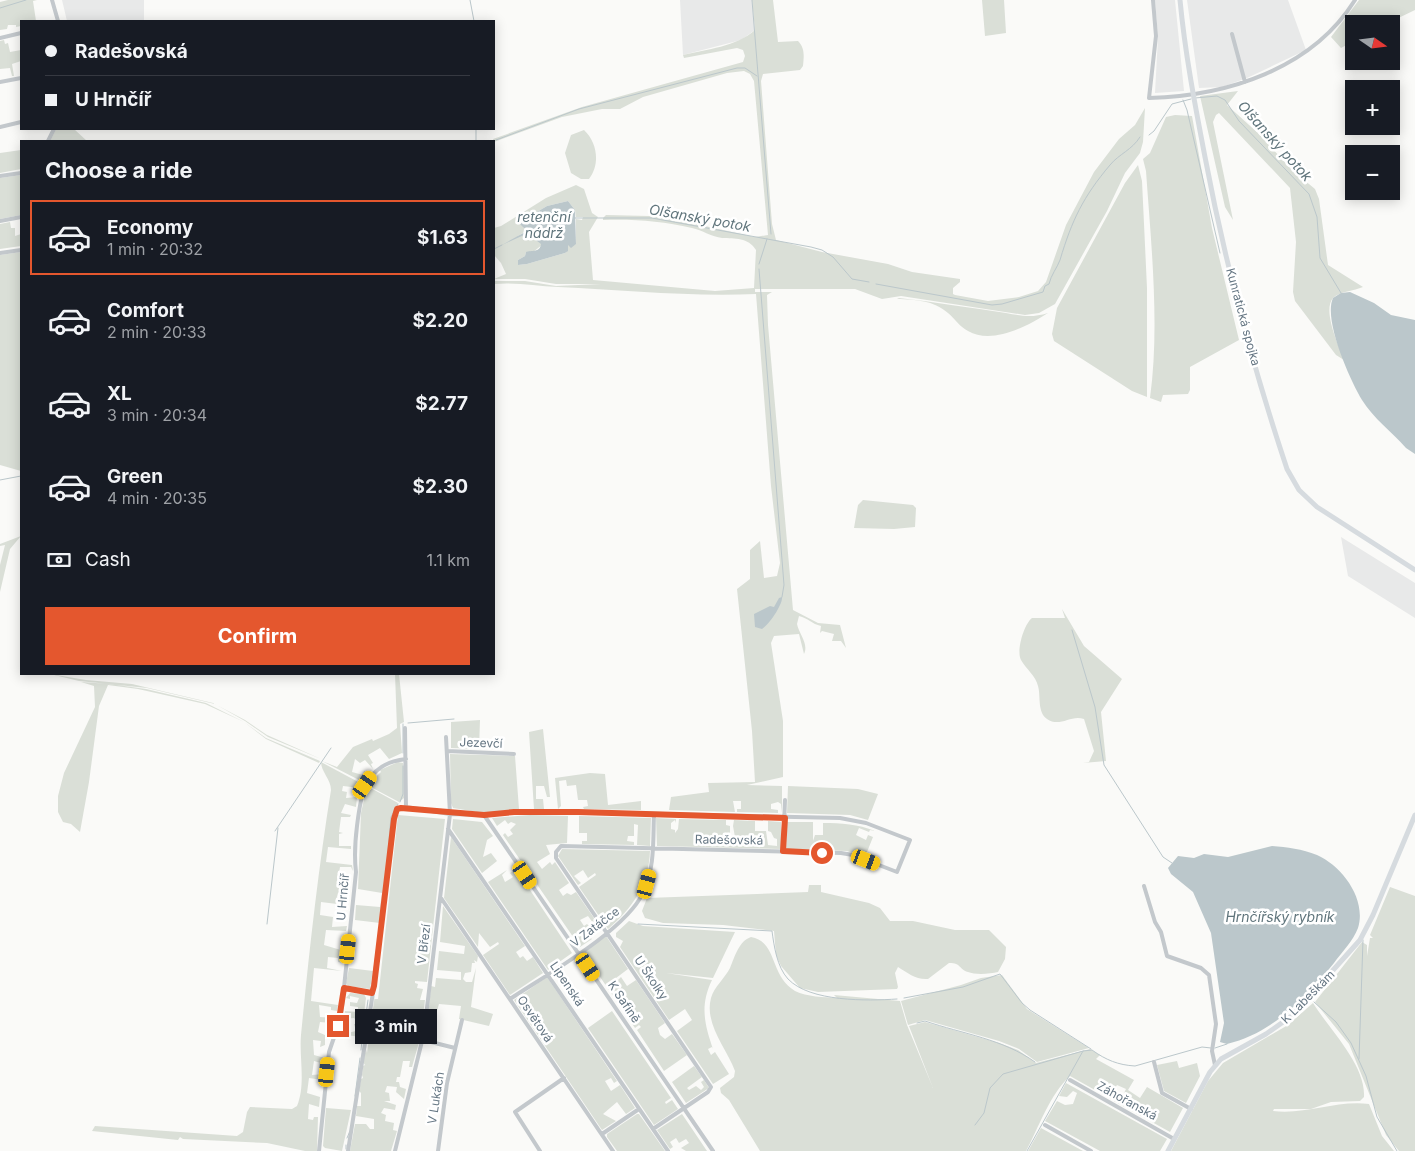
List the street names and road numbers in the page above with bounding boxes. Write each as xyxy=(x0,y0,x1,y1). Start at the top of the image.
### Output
street label: Kunratická spojka xyxy=(1223,266,1264,367)
street label: Jezevčí xyxy=(459,734,503,751)
street label: Radešovská xyxy=(695,831,763,848)
street label: U Hrnčíř xyxy=(333,872,352,921)
street label: V Zatáčce xyxy=(567,903,622,950)
street label: V Březí xyxy=(414,923,433,965)
street label: U Školky xyxy=(631,953,672,1003)
street label: Lipenská xyxy=(547,958,588,1009)
street label: K Labeškám xyxy=(1278,967,1338,1027)
street label: K Safině xyxy=(605,978,644,1026)
street label: Osvětová xyxy=(514,992,557,1045)
street label: V Lukách xyxy=(424,1071,447,1125)
street label: Záhořanská xyxy=(1094,1078,1160,1123)

